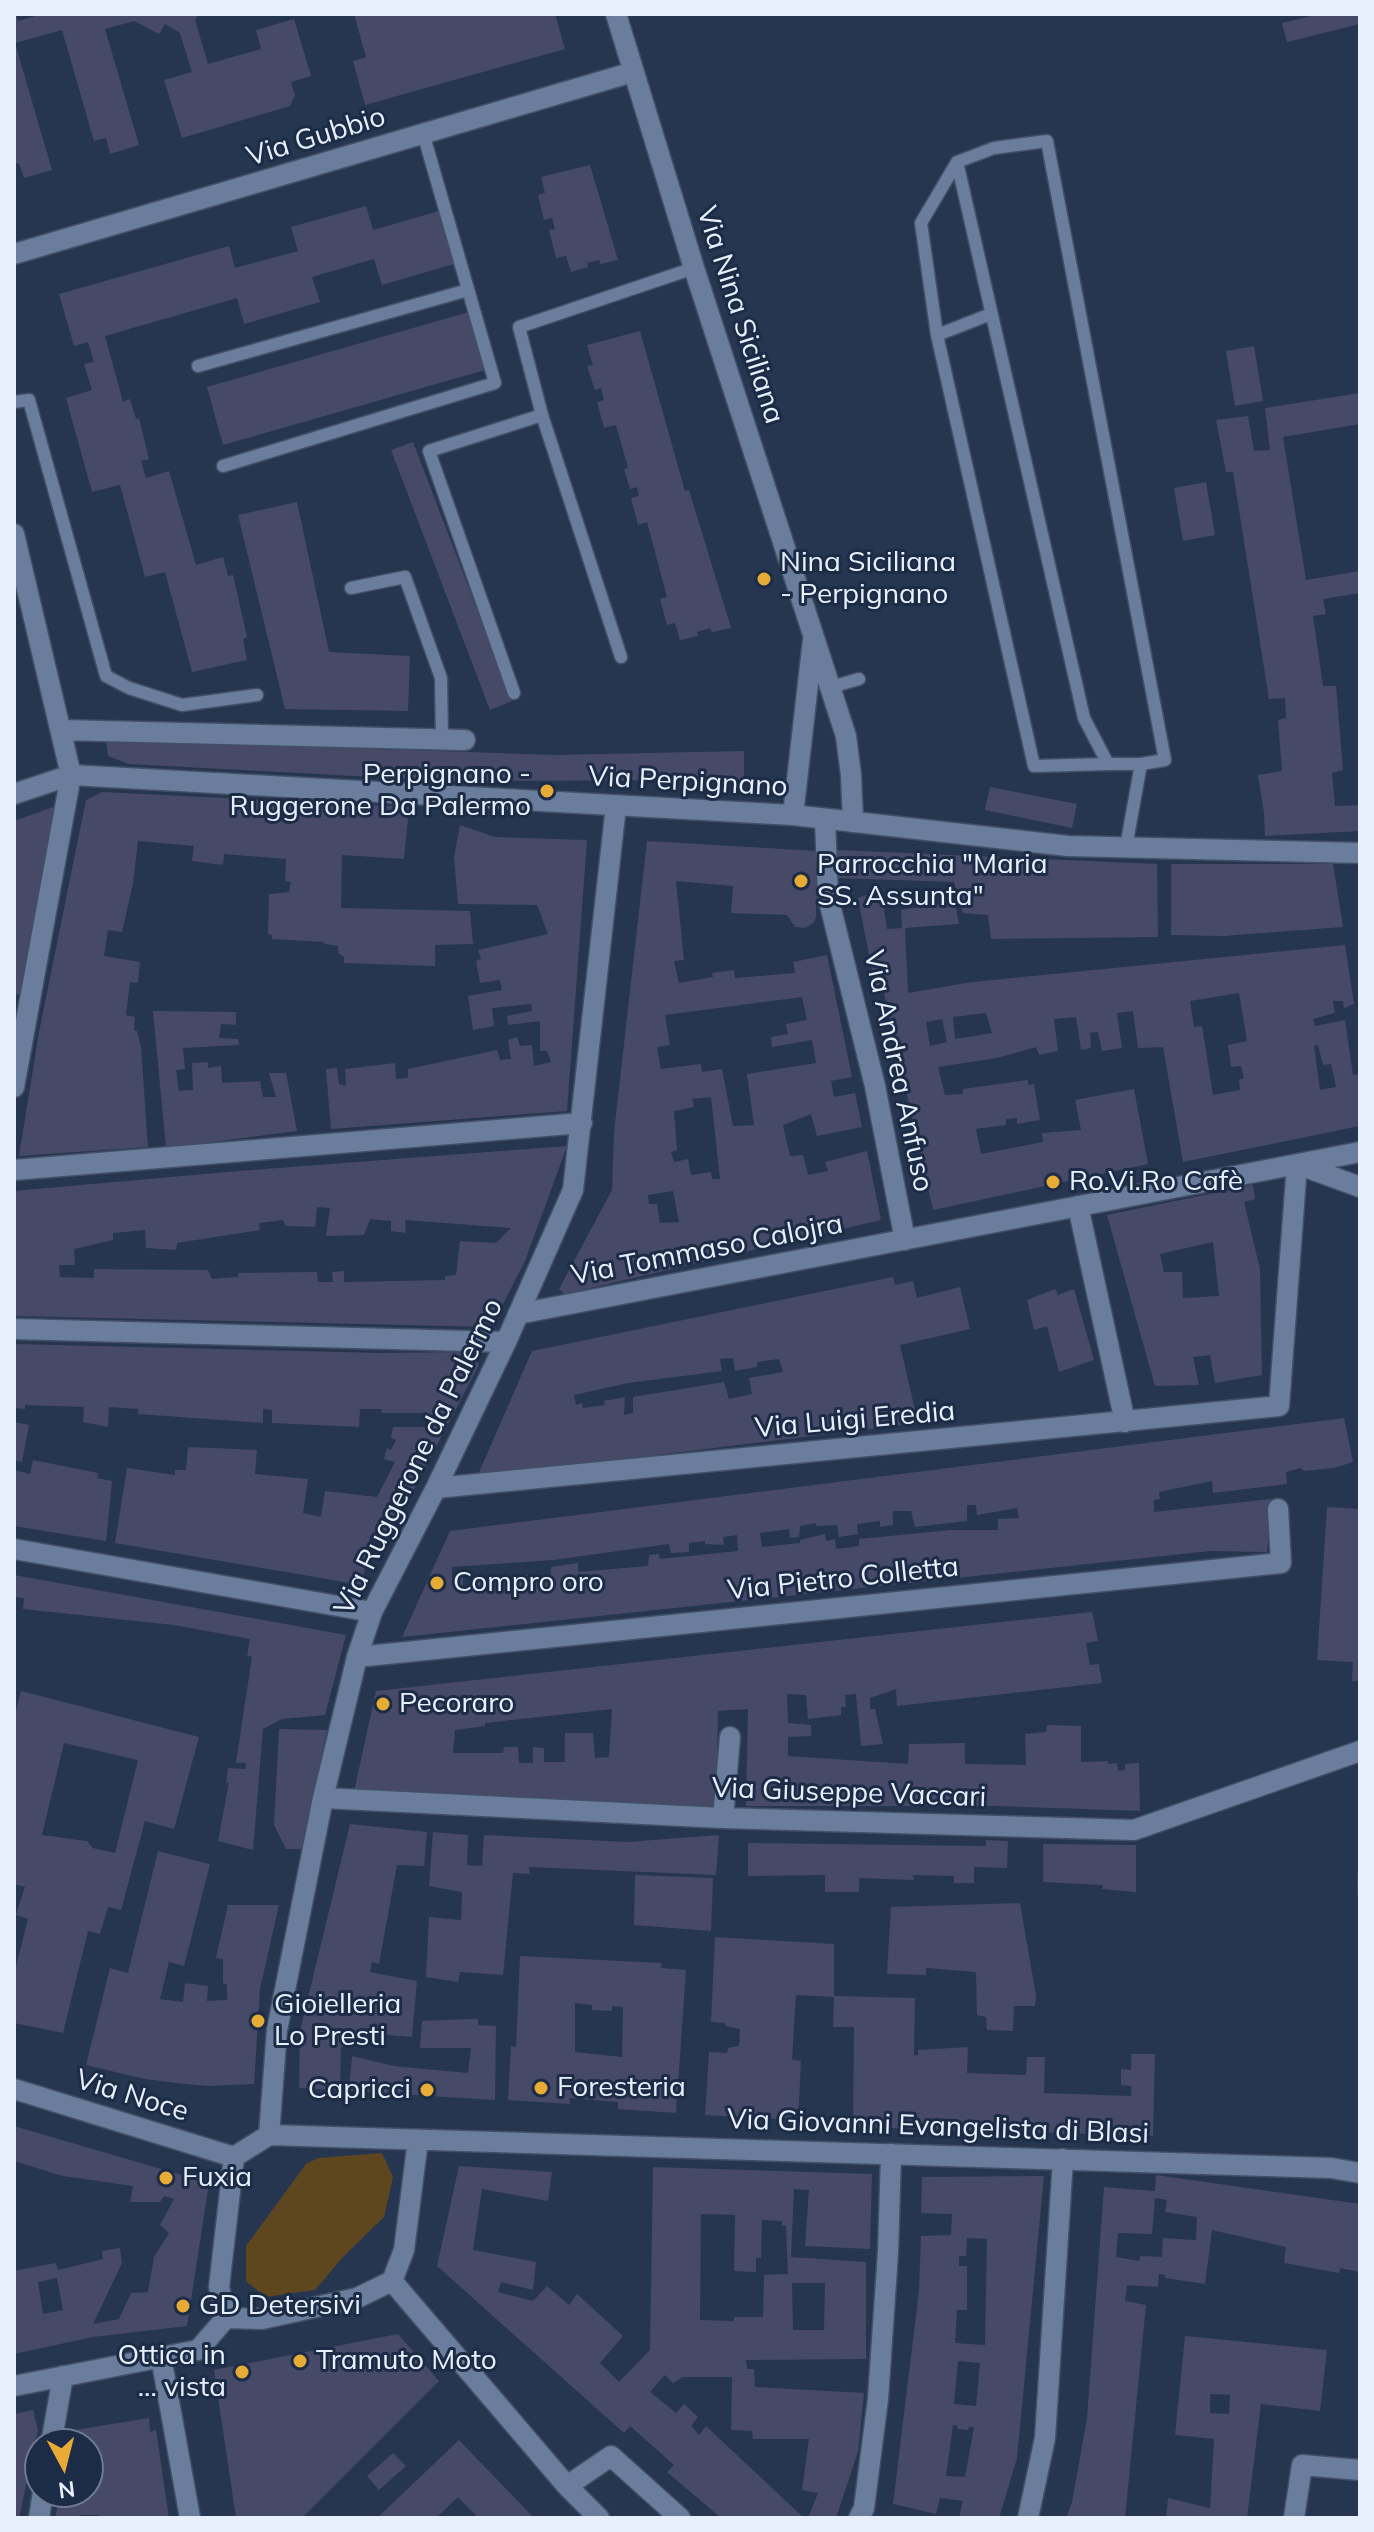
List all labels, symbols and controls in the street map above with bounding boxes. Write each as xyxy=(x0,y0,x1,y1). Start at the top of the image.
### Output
street label: Via Gubbio xyxy=(243,100,389,174)
street label: Via Nina Siciliana xyxy=(689,202,791,428)
place label: Nina Siciliana - Perpignano xyxy=(780,546,956,612)
marker: Nina Siciliana - Perpignano xyxy=(755,570,773,588)
place label: Perpignano - Ruggerone Da Palermo xyxy=(230,758,531,824)
street label: Via Perpignano xyxy=(588,760,788,804)
marker: Perpignano - Ruggerone Da Palermo xyxy=(538,782,556,800)
place label: Parrocchia "Maria SS. Assunta" xyxy=(817,848,1048,914)
marker: Parrocchia "Maria SS. Assunta" xyxy=(792,872,810,890)
street label: Via Andrea Anfuso xyxy=(856,947,940,1195)
place label: Ro.Vi.Ro Cafè xyxy=(1069,1165,1243,1199)
marker: Ro.Vi.Ro Cafè xyxy=(1044,1173,1062,1191)
street label: Via Tommaso Calojra xyxy=(568,1207,846,1293)
street label: Via Ruggerone da Palermo xyxy=(328,1293,510,1621)
street label: Via Luigi Eredia xyxy=(753,1395,957,1445)
street label: Via Pietro Colletta xyxy=(726,1550,960,1608)
place label: Compro oro xyxy=(453,1566,604,1600)
marker: Compro oro xyxy=(428,1574,446,1592)
place label: Pecoraro xyxy=(399,1687,514,1721)
marker: Pecoraro xyxy=(374,1695,392,1713)
street label: Via Giuseppe Vaccari xyxy=(711,1771,987,1815)
place label: Gioielleria Lo Presti xyxy=(274,1988,401,2054)
marker: Gioielleria Lo Presti xyxy=(249,2012,267,2030)
street label: Via Noce xyxy=(72,2063,192,2129)
place label: Foresteria xyxy=(557,2071,686,2105)
place label: Capricci xyxy=(308,2073,411,2107)
marker: Foresteria xyxy=(532,2079,550,2097)
marker: Capricci xyxy=(418,2081,436,2099)
street label: Via Giovanni Evangelista di Blasi xyxy=(726,2103,1150,2151)
place label: Fuxia xyxy=(182,2161,252,2195)
marker: Fuxia xyxy=(157,2169,175,2187)
place label: GD Detersivi xyxy=(199,2289,361,2323)
marker: GD Detersivi xyxy=(174,2297,192,2315)
place label: Ottica in ... vista xyxy=(118,2339,226,2405)
place label: Tramuto Moto xyxy=(316,2344,497,2378)
marker: Tramuto Moto xyxy=(291,2352,309,2370)
marker: Ottica in ... vista xyxy=(233,2363,251,2381)
north arrow xyxy=(24,2428,104,2508)
text: N xyxy=(57,2475,77,2505)

